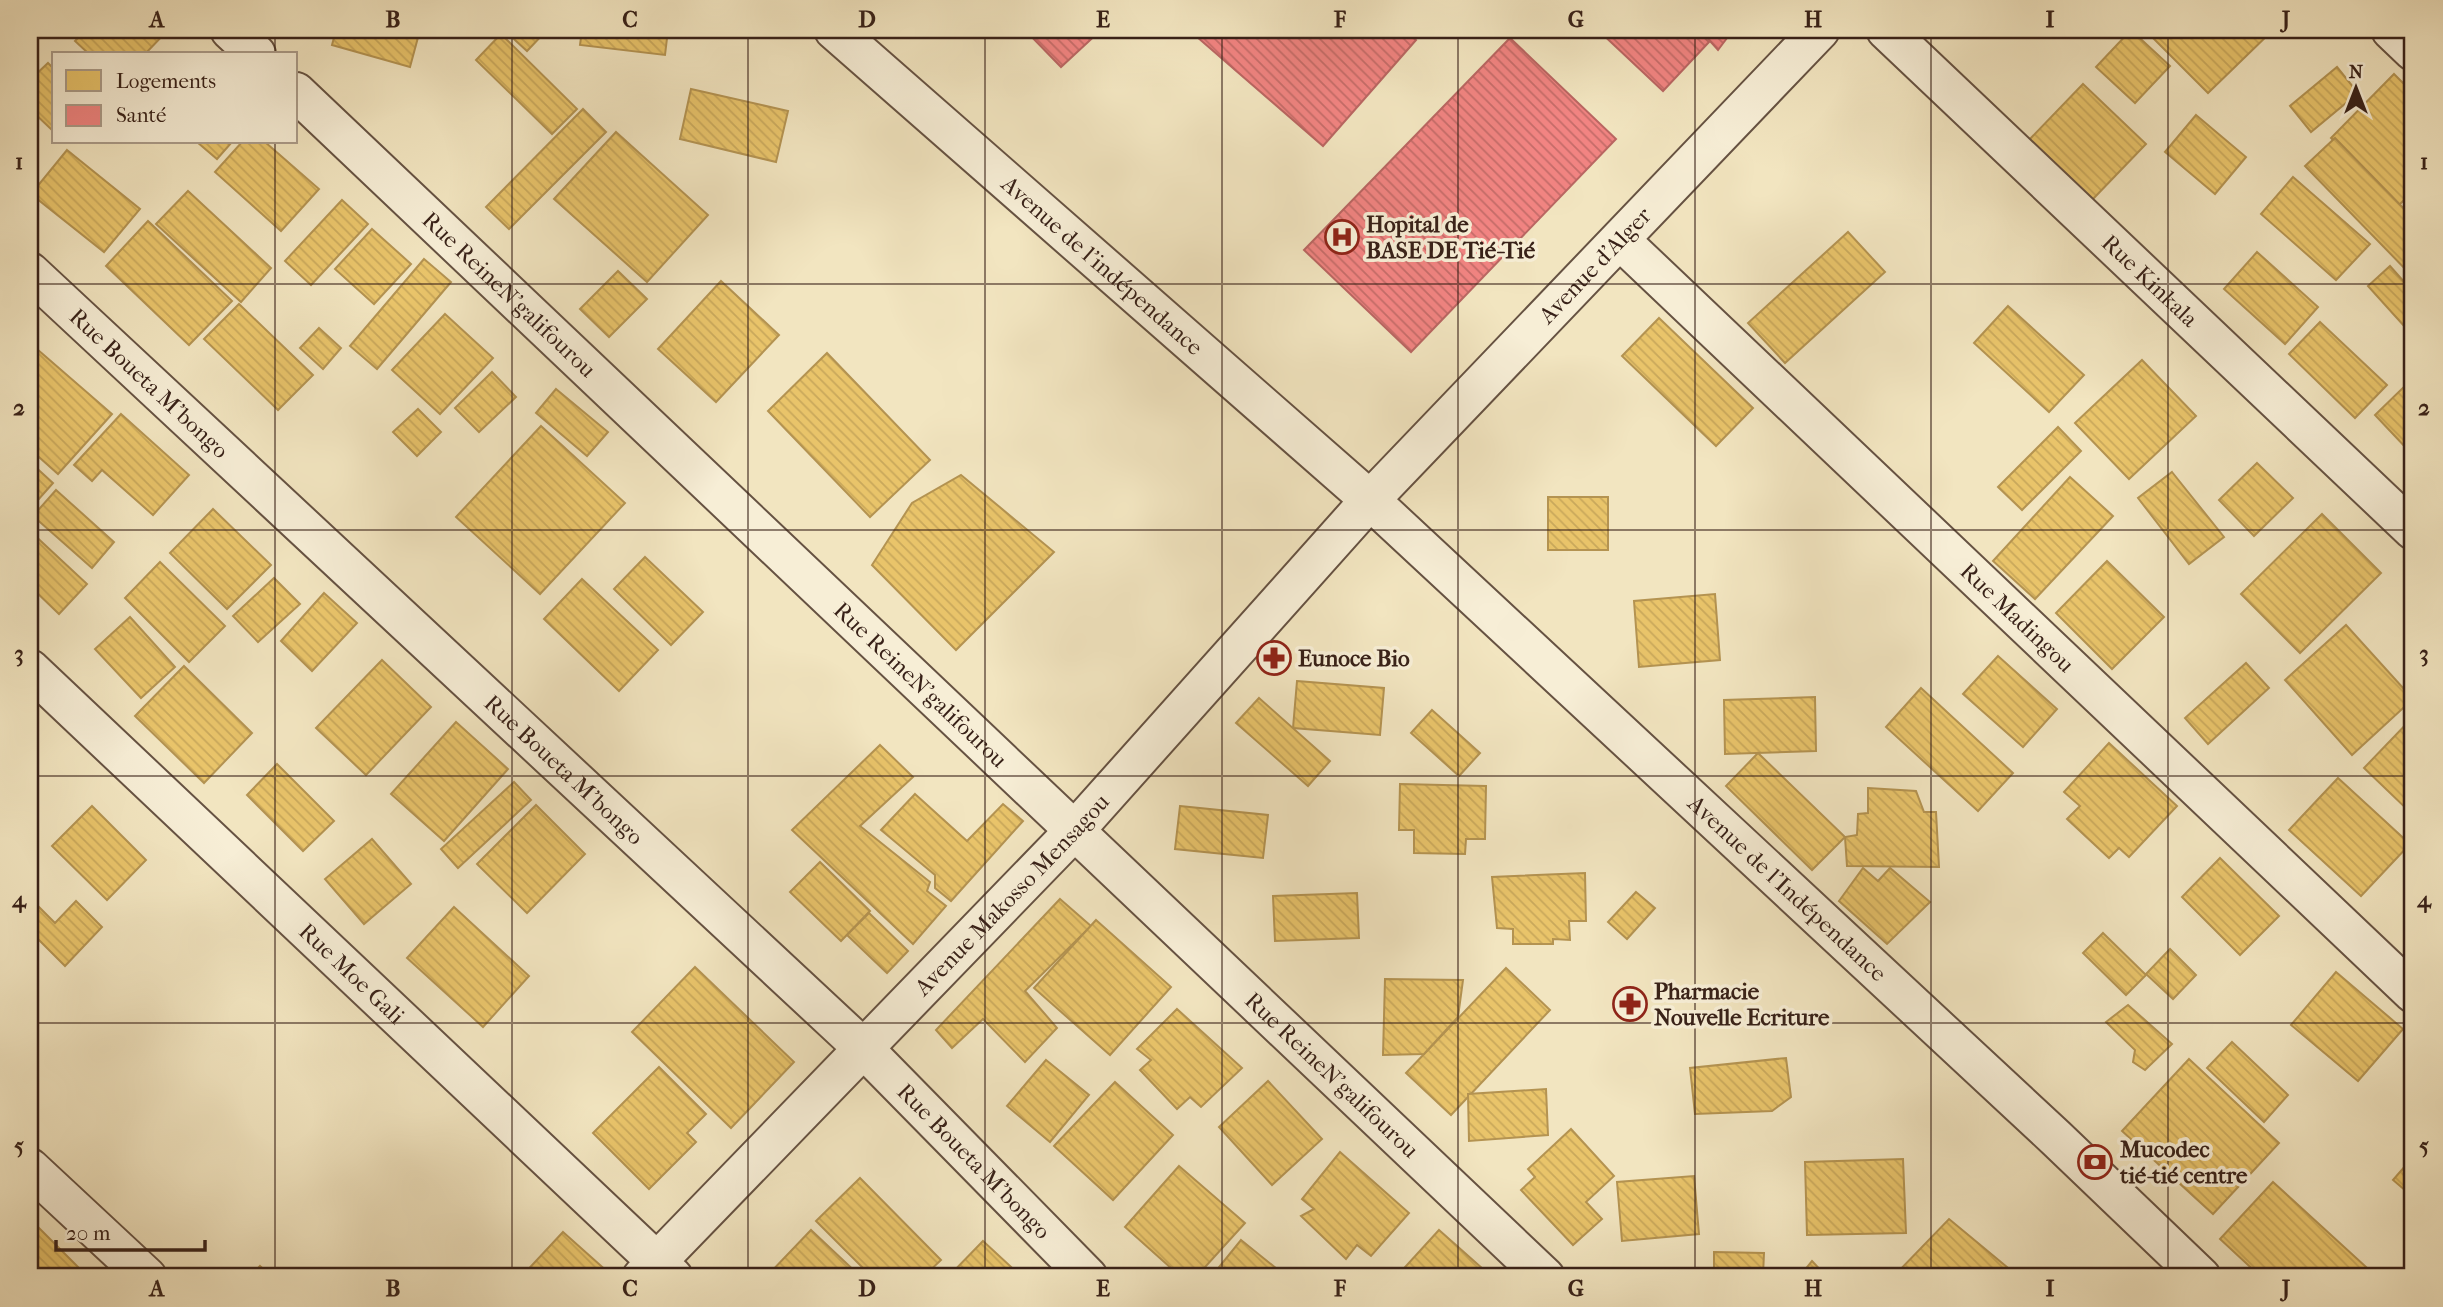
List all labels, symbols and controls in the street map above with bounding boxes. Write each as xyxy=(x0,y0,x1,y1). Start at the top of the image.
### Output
text: A xyxy=(148,6,166,33)
text: B xyxy=(386,6,401,33)
text: C xyxy=(622,6,638,33)
text: D xyxy=(858,6,876,33)
text: E xyxy=(1096,6,1110,33)
text: F xyxy=(1333,6,1347,33)
text: G xyxy=(1568,6,1584,33)
text: H xyxy=(1804,6,1822,33)
text: I xyxy=(2046,6,2055,33)
text: J xyxy=(2280,6,2291,33)
legend xyxy=(52,52,298,144)
north arrow xyxy=(2320,52,2390,122)
text: N xyxy=(2349,61,2364,83)
text: Logements xyxy=(116,69,216,93)
text: Santé xyxy=(116,103,166,127)
text: 1 xyxy=(15,148,23,175)
text: 1 xyxy=(2420,148,2428,175)
street label: Avenue de l'indépendance xyxy=(996,169,1208,361)
street label: Avenue d'Alger xyxy=(1532,201,1657,330)
street label: Rue ReineN'galifourou xyxy=(417,206,601,383)
place label: Hopital de BASE DE Tié-Tié xyxy=(1366,211,1536,264)
hospital icon: Hopital de BASE DE Tié-Tié xyxy=(1323,218,1361,256)
street label: Rue Kinkala xyxy=(2097,229,2204,333)
street label: Rue Boueta M'bongo xyxy=(64,303,234,464)
text: 2 xyxy=(13,394,25,421)
text: 2 xyxy=(2418,394,2430,421)
street label: Rue Madingou xyxy=(1955,557,2080,678)
street label: Rue ReineN'galifourou xyxy=(828,596,1013,773)
pharmacy icon: Eunoce Bio xyxy=(1255,639,1293,677)
text: 3 xyxy=(14,640,24,667)
text: 3 xyxy=(2419,640,2429,667)
place label: Eunoce Bio xyxy=(1298,645,1410,672)
street label: Rue Boueta M'bongo xyxy=(479,689,649,850)
street label: Avenue Makosso Mensagou xyxy=(908,788,1115,1002)
street label: Avenue de l'Indépendance xyxy=(1682,789,1892,987)
text: 4 xyxy=(11,886,27,913)
text: 4 xyxy=(2416,886,2432,913)
street label: Rue Moe Gali xyxy=(294,917,410,1029)
place label: Pharmacie Nouvelle Ecriture xyxy=(1654,978,1830,1031)
pharmacy icon: Pharmacie Nouvelle Ecriture xyxy=(1611,985,1649,1023)
street label: Rue ReineN'galifourou xyxy=(1240,986,1424,1163)
street label: Rue Boueta M'bongo xyxy=(892,1078,1056,1245)
text: 5 xyxy=(14,1132,24,1159)
text: 5 xyxy=(2419,1132,2429,1159)
place label: Mucodec tié-tié centre xyxy=(2119,1136,2248,1189)
bank icon: Mucodec tié-tié centre xyxy=(2076,1143,2114,1181)
scale bar xyxy=(56,1209,205,1253)
text: 20 m xyxy=(66,1221,111,1245)
text: A xyxy=(148,1275,166,1302)
text: B xyxy=(386,1275,401,1302)
text: C xyxy=(622,1275,638,1302)
text: D xyxy=(858,1275,876,1302)
text: E xyxy=(1096,1275,1110,1302)
text: F xyxy=(1333,1275,1347,1302)
text: G xyxy=(1568,1275,1584,1302)
text: H xyxy=(1804,1275,1822,1302)
text: I xyxy=(2046,1275,2055,1302)
text: J xyxy=(2280,1275,2291,1302)

